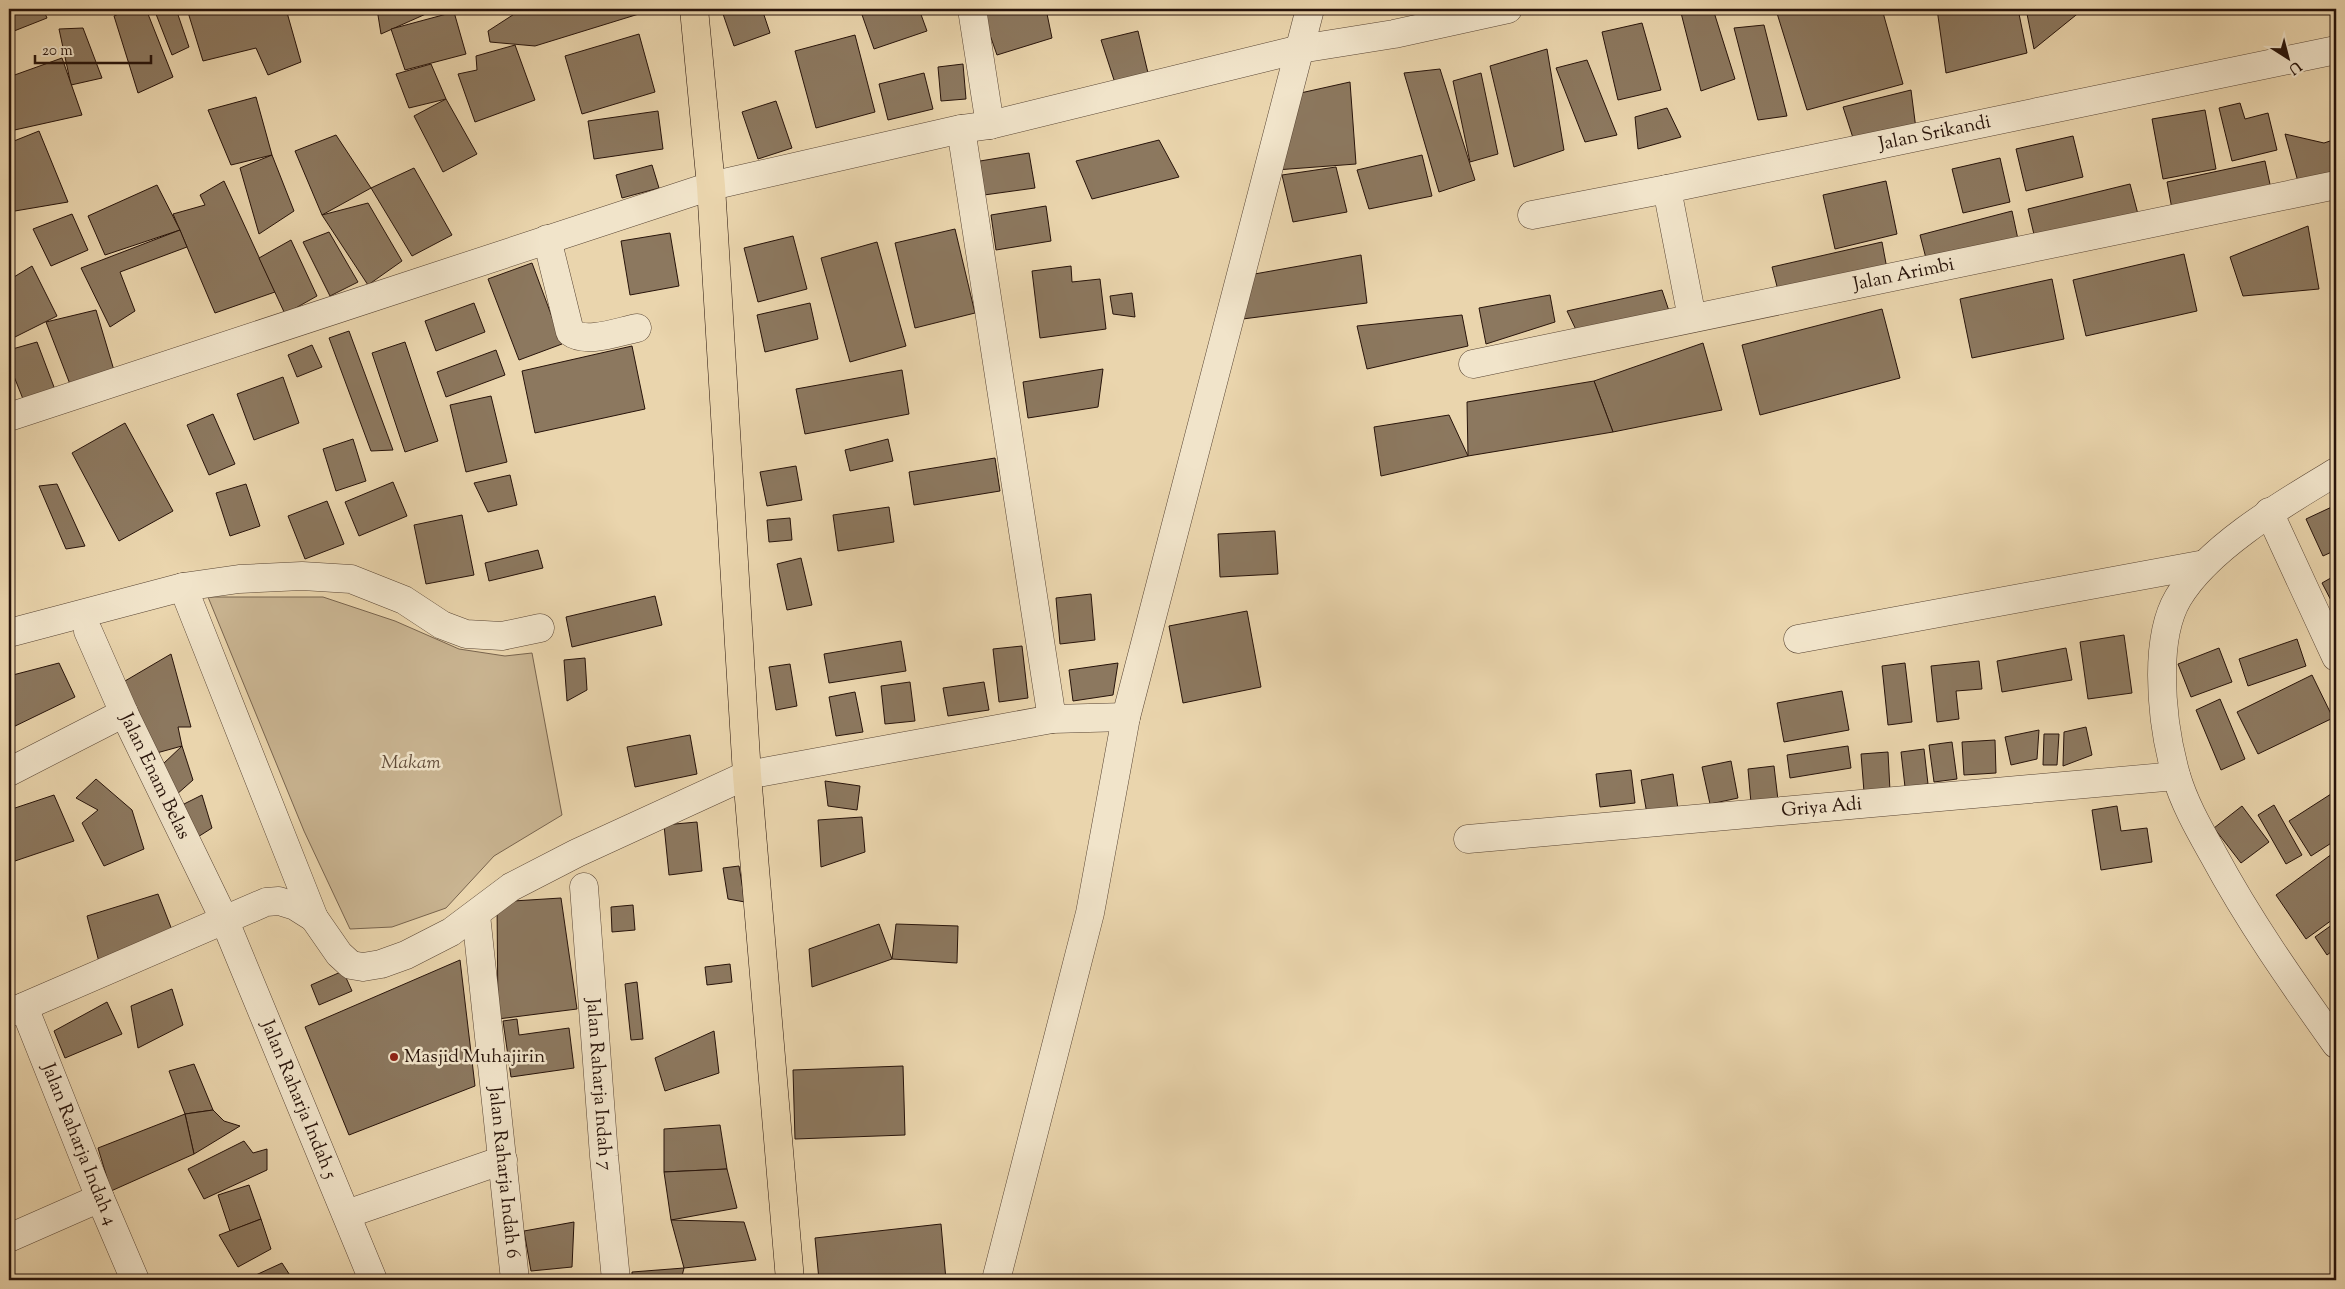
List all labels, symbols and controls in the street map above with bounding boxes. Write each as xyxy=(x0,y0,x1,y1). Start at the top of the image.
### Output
scale bar xyxy=(35,32,151,64)
north arrow xyxy=(2262,32,2312,82)
text: 20 m xyxy=(42,41,73,62)
text: U xyxy=(2283,55,2305,79)
street label: Jalan Srikandi xyxy=(1875,109,1993,158)
street label: Jalan Arimbi xyxy=(1850,251,1957,298)
street label: Jalan Enam Belas xyxy=(112,708,197,844)
park label: Makam xyxy=(381,750,441,777)
street label: Griya Adi xyxy=(1780,791,1863,825)
street label: Jalan Raharja Indah 7 xyxy=(579,996,619,1172)
street label: Jalan Raharja Indah 5 xyxy=(253,1015,344,1184)
place label: Masjid Muhajirin xyxy=(404,1044,545,1071)
marker: Masjid Muhajirin xyxy=(388,1051,400,1063)
street label: Jalan Raharja Indah 4 xyxy=(34,1058,124,1230)
street label: Jalan Raharja Indah 6 xyxy=(481,1084,526,1260)

